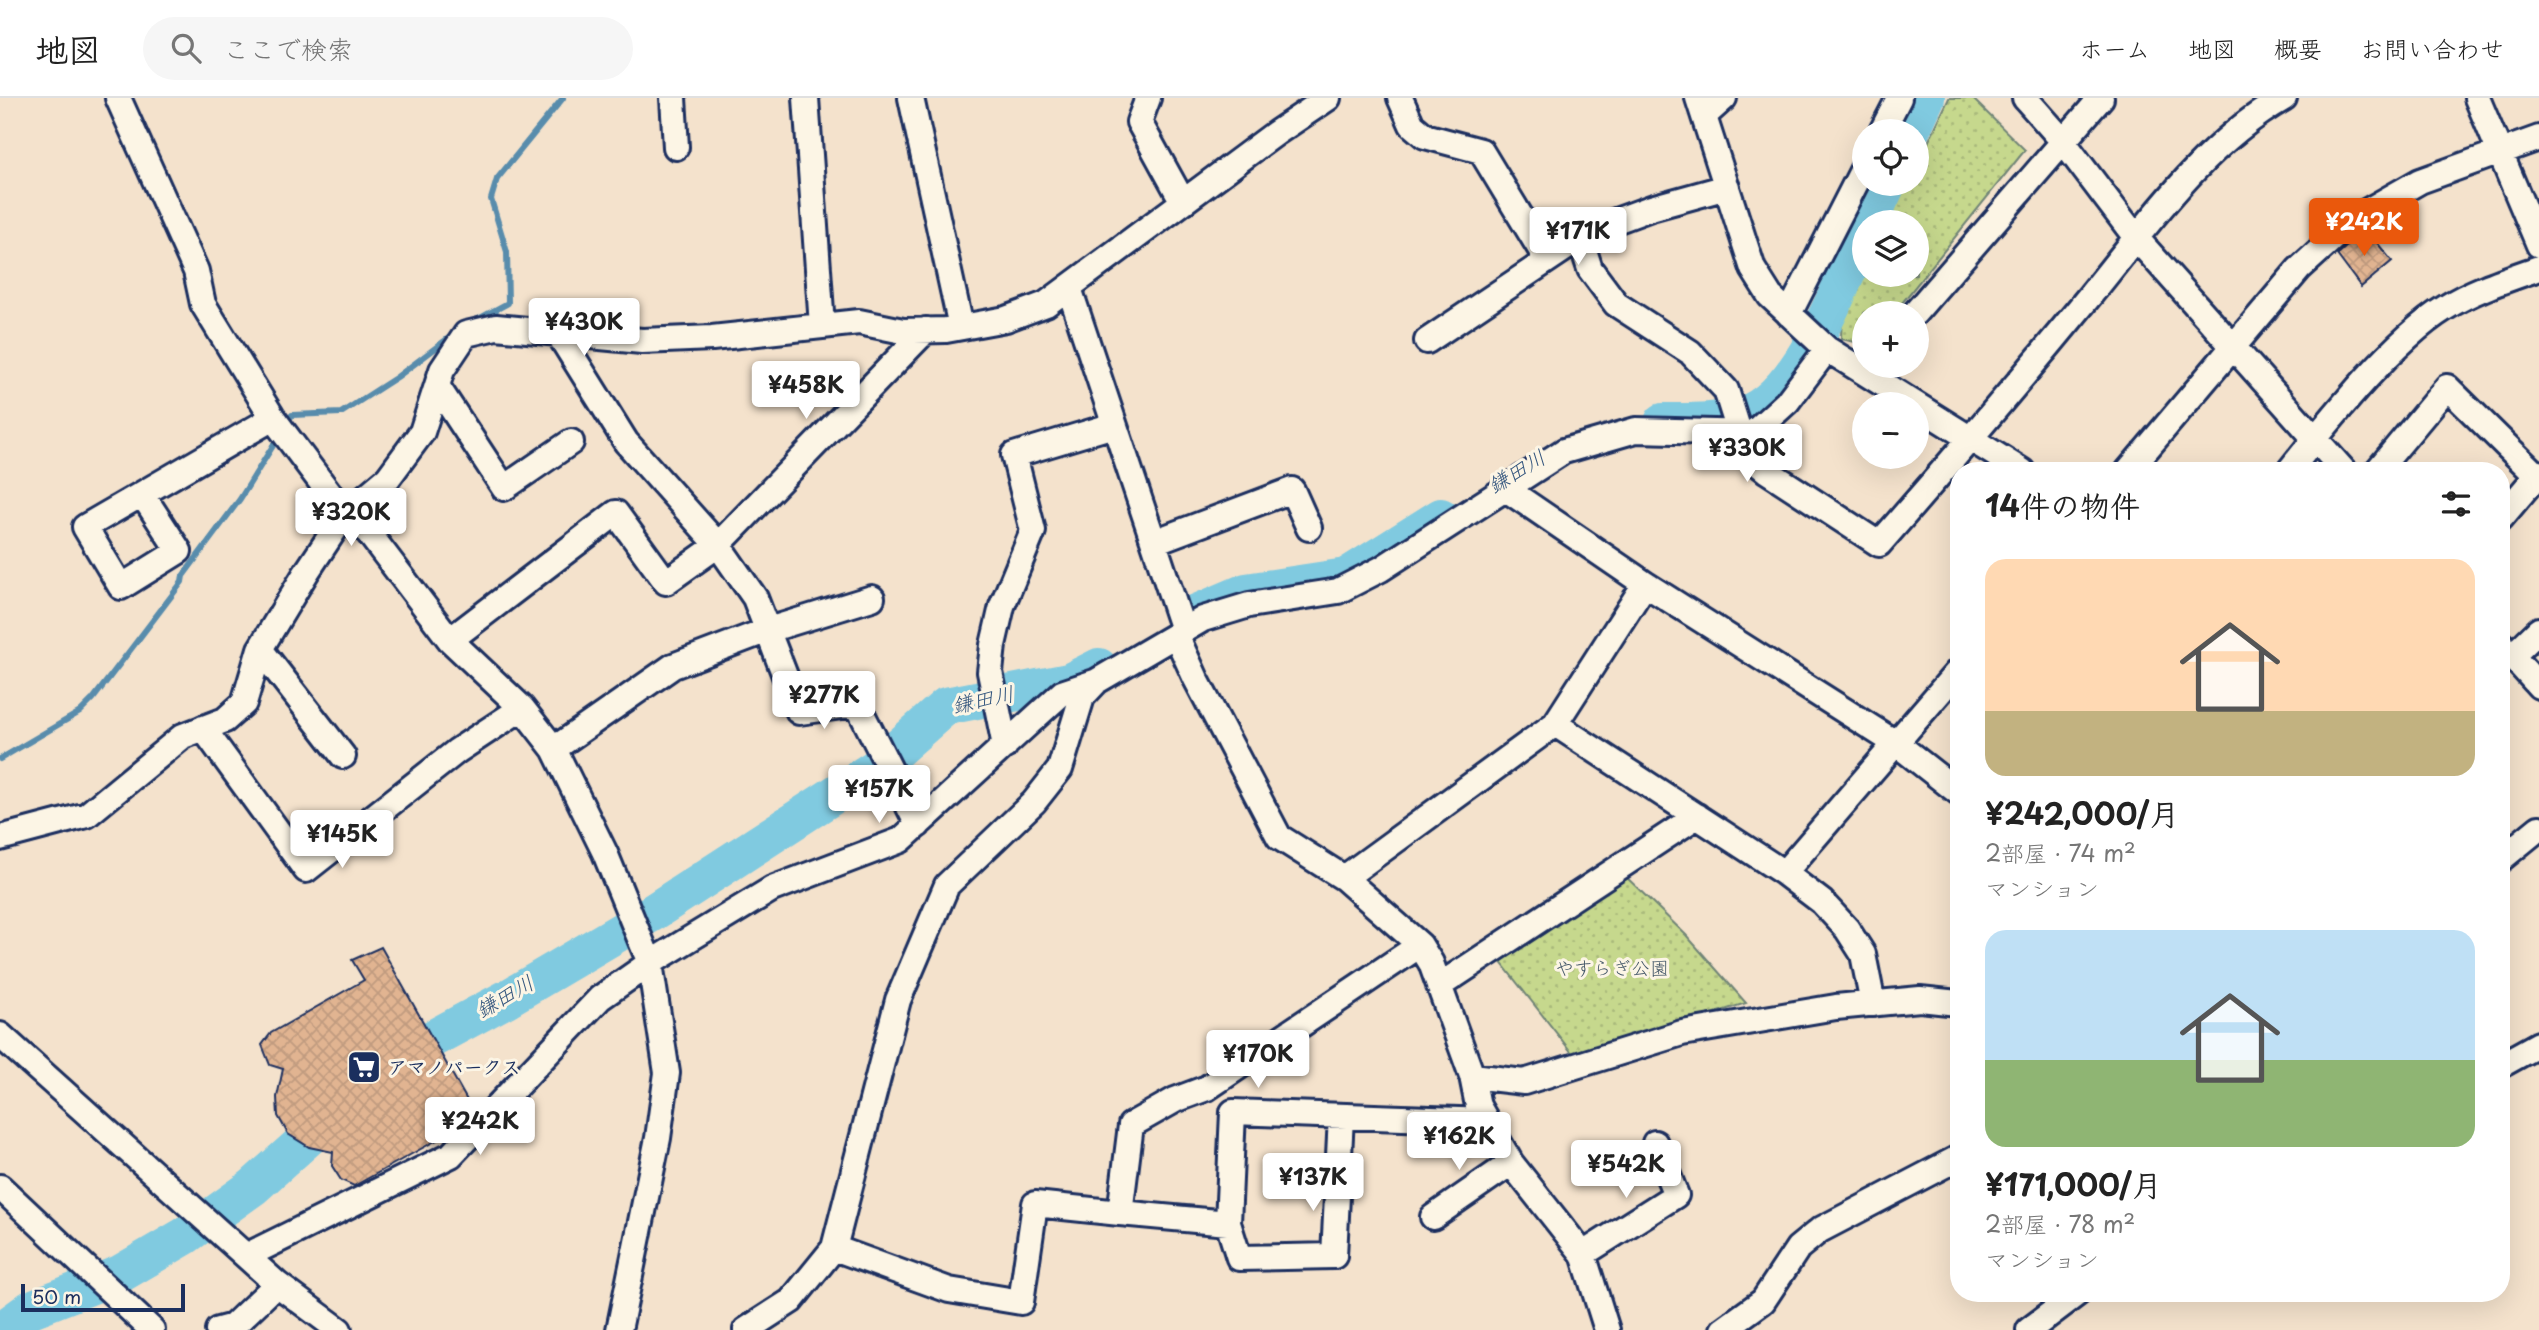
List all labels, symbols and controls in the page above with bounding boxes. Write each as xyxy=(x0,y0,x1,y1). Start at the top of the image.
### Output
search box xyxy=(143,17,633,80)
text: 地図 xyxy=(35,23,101,73)
icon: search xyxy=(167,29,205,67)
text: ここで検索 xyxy=(223,29,353,68)
text: ホーム xyxy=(2079,30,2150,66)
text: 地図 xyxy=(2188,30,2236,66)
text: 概要 xyxy=(2274,30,2322,66)
text: お問い合わせ xyxy=(2360,30,2504,66)
map controls xyxy=(1852,119,1929,469)
button: locate xyxy=(1852,119,1929,196)
pin: ¥242K xyxy=(2315,198,2413,258)
text: ¥242K xyxy=(2325,203,2403,238)
pin: ¥171K xyxy=(1529,208,1627,267)
button: layers xyxy=(1852,210,1929,287)
text: ¥171K xyxy=(1546,212,1610,247)
pin: ¥430K xyxy=(535,299,633,358)
button: + xyxy=(1852,301,1929,378)
text: ¥430K xyxy=(545,303,623,338)
pin: ¥458K xyxy=(757,362,855,421)
text: ¥458K xyxy=(768,366,844,401)
button: − xyxy=(1852,392,1929,469)
pin: ¥330K xyxy=(1698,424,1796,484)
text: ¥330K xyxy=(1708,429,1786,464)
water label: 鎌田川 xyxy=(1481,440,1551,500)
text: 14件の物件 xyxy=(1985,482,2140,527)
icon: filters xyxy=(2437,485,2475,523)
pin: ¥320K xyxy=(302,489,400,548)
text: ¥320K xyxy=(311,493,391,528)
icon: home xyxy=(2167,604,2293,730)
pin: ¥277K xyxy=(775,672,873,731)
text: ¥277K xyxy=(788,676,860,711)
water label: 鎌田川 xyxy=(948,676,1017,720)
pin: ¥157K xyxy=(830,766,928,825)
text: ¥157K xyxy=(844,770,914,805)
text: ¥242,000/月 xyxy=(1985,790,2179,835)
pin: ¥145K xyxy=(293,810,391,870)
text: ¥145K xyxy=(306,815,378,850)
text: 2部屋 · 74 m² xyxy=(1985,835,2136,870)
text: マンション xyxy=(1985,870,2099,905)
park label: やすらぎ公園 xyxy=(1555,953,1669,981)
water label: 鎌田川 xyxy=(469,966,539,1025)
icon: home xyxy=(2167,975,2293,1101)
pin: ¥170K xyxy=(1209,1030,1307,1090)
text: ¥170K xyxy=(1222,1035,1294,1070)
supermarket icon: アマノパークス xyxy=(345,1048,383,1086)
place label: アマノパークス xyxy=(388,1052,521,1080)
pin: ¥242K xyxy=(431,1098,529,1157)
text: ¥242K xyxy=(441,1102,519,1137)
pin: ¥162K xyxy=(1410,1112,1508,1172)
text: ¥162K xyxy=(1423,1117,1495,1152)
pin: ¥542K xyxy=(1577,1140,1675,1200)
text: ¥542K xyxy=(1587,1145,1665,1180)
pin: ¥137K xyxy=(1264,1154,1362,1213)
text: ¥137K xyxy=(1279,1158,1347,1193)
text: ¥171,000/月 xyxy=(1985,1161,2162,1206)
text: 2部屋 · 78 m² xyxy=(1985,1206,2135,1241)
text: マンション xyxy=(1985,1241,2099,1276)
scale bar xyxy=(21,1281,186,1313)
text: 50 m xyxy=(32,1282,81,1310)

